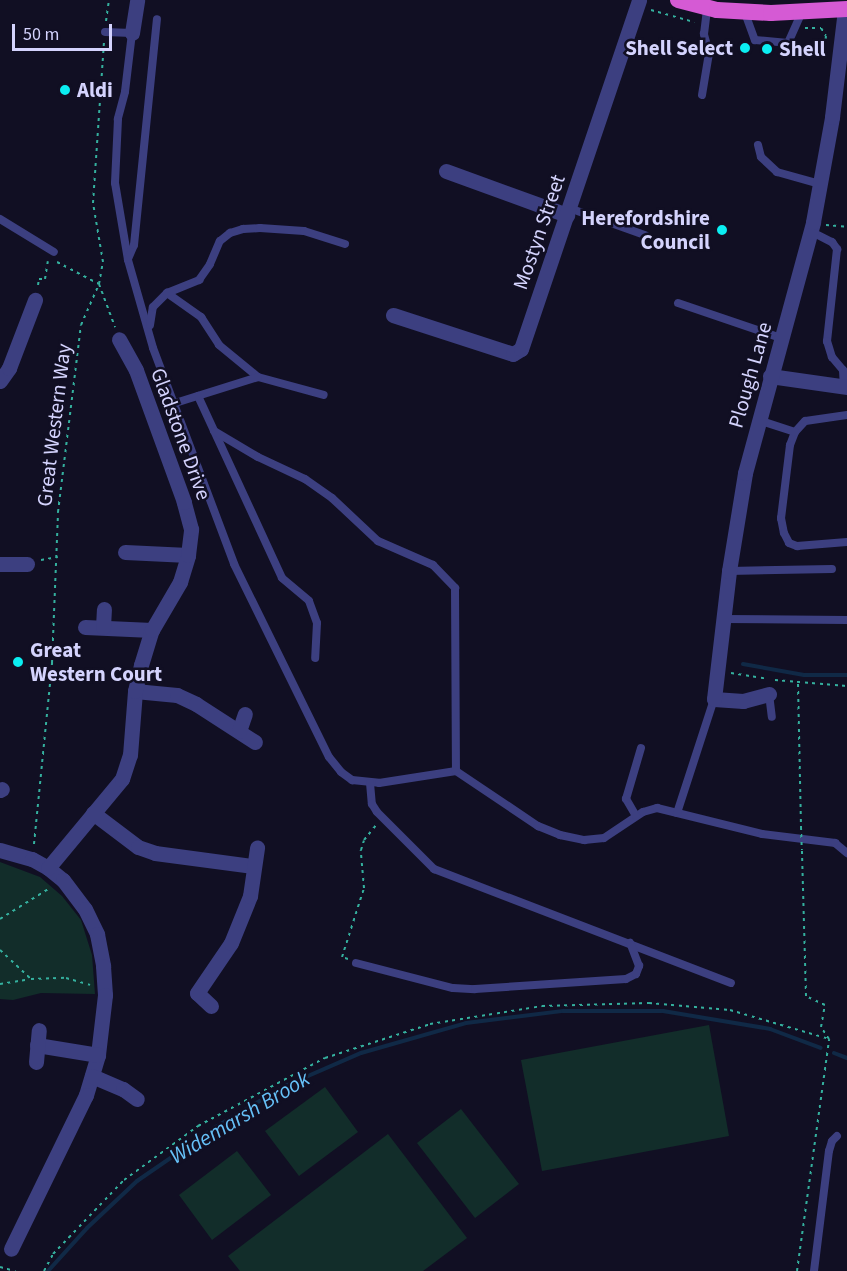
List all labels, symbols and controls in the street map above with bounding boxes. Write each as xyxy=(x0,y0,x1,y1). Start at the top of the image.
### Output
scale bar xyxy=(15,12,116,50)
text: 50 m xyxy=(23,22,59,47)
place label: Shell Select xyxy=(625,35,733,61)
place label: Shell xyxy=(779,36,826,62)
marker: Shell Select xyxy=(738,41,752,55)
marker: Shell xyxy=(760,42,774,56)
place label: Aldi xyxy=(77,77,113,103)
marker: Aldi xyxy=(58,83,72,97)
street label: Mostyn Street xyxy=(508,171,570,293)
place label: Herefordshire Council xyxy=(581,205,710,255)
marker: Herefordshire Council xyxy=(715,223,729,237)
street label: Plough Lane xyxy=(723,319,777,431)
street label: Great Western Way xyxy=(32,342,76,508)
street label: Gladstone Drive xyxy=(145,365,217,503)
place label: Great Western Court xyxy=(30,637,162,687)
marker: Great Western Court xyxy=(11,655,25,669)
water label: Widemarsh Brook xyxy=(165,1066,315,1170)

